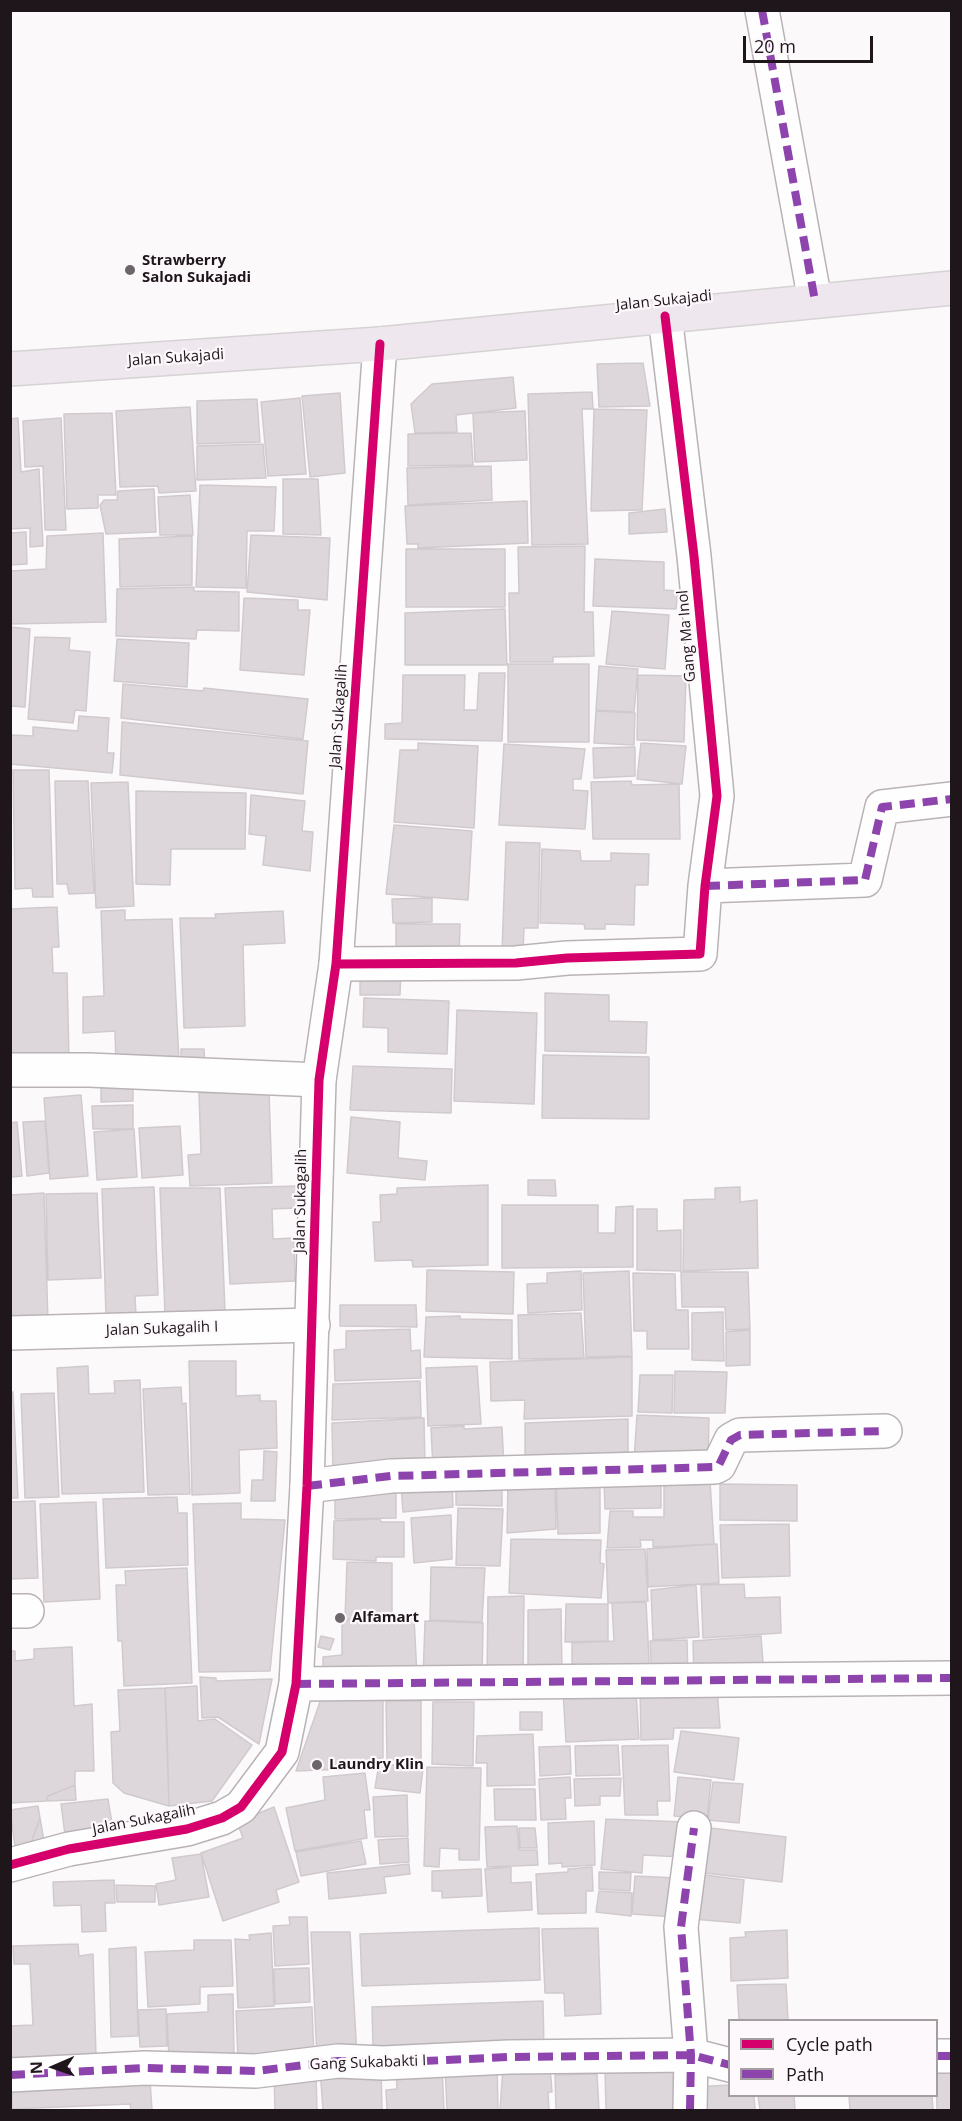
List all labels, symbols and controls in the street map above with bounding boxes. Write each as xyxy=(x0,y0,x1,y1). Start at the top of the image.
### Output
scale bar xyxy=(746,24,876,62)
text: 20 m xyxy=(754,34,796,58)
place label: Strawberry Salon Sukajadi xyxy=(142,252,251,287)
marker: Strawberry Salon Sukajadi xyxy=(123,263,137,277)
street label: Jalan Sukajadi xyxy=(615,287,713,315)
street label: Jalan Sukajadi xyxy=(127,346,225,370)
street label: Gang Ma Inol xyxy=(674,589,700,683)
street label: Jalan Sukagalih xyxy=(326,663,352,769)
street label: Jalan Sukagalih xyxy=(291,1149,311,1253)
street label: Jalan Sukagalih I xyxy=(105,1318,219,1340)
place label: Alfamart xyxy=(352,1609,419,1627)
marker: Alfamart xyxy=(333,1611,347,1625)
place label: Laundry Klin xyxy=(329,1756,424,1774)
marker: Laundry Klin xyxy=(310,1758,324,1772)
street label: Jalan Sukagalih xyxy=(91,1801,197,1839)
legend xyxy=(728,2019,938,2097)
text: Cycle path xyxy=(786,2032,873,2056)
north arrow xyxy=(24,2037,84,2097)
street label: Gang Sukabakti I xyxy=(309,2052,427,2074)
text: N xyxy=(25,2061,47,2075)
text: Path xyxy=(786,2062,824,2086)

